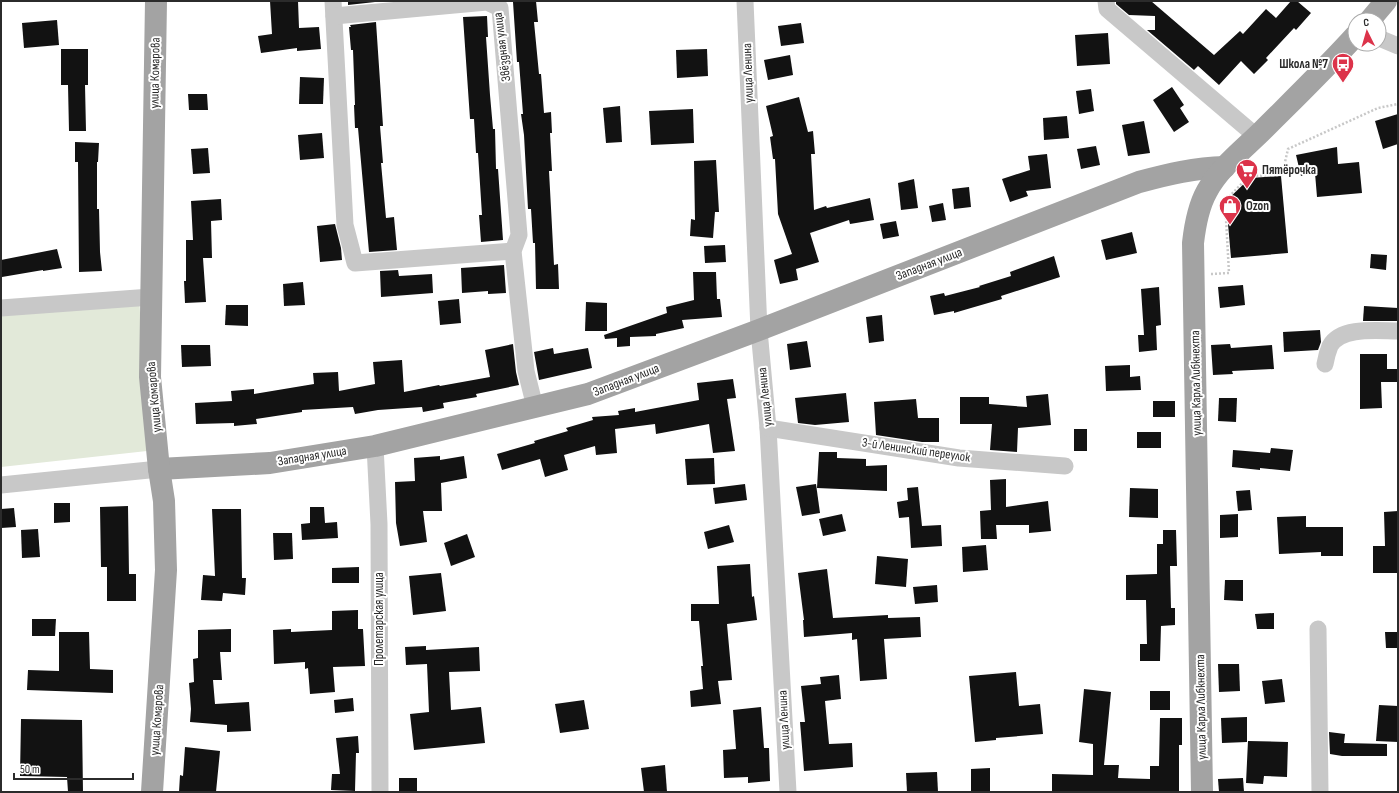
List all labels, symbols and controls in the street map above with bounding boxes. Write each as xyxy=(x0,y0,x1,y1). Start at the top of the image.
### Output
street label: Звёздная улица xyxy=(490,12,514,82)
north arrow xyxy=(1347,12,1387,52)
text: С xyxy=(1363,16,1370,29)
street label: улица Комарова xyxy=(146,37,164,109)
street label: улица Ленина xyxy=(739,43,757,103)
bus stop icon: Школа №7 xyxy=(1330,51,1356,84)
place label: Школа №7 xyxy=(1279,56,1328,72)
supermarket icon: Пятёрочка xyxy=(1234,157,1260,190)
place label: Пятёрочка xyxy=(1262,162,1316,178)
shop icon: Ozon xyxy=(1217,193,1243,226)
place label: Ozon xyxy=(1246,198,1269,214)
street label: Западная улица xyxy=(894,244,964,284)
street label: улица Карла Либкнехта xyxy=(1187,330,1205,436)
street label: Западная улица xyxy=(591,360,661,400)
street label: улица Комарова xyxy=(143,361,165,433)
street label: улица Ленина xyxy=(754,367,776,427)
street label: 3-й Ленинский переулок xyxy=(861,434,971,466)
street label: Западная улица xyxy=(276,443,348,469)
street label: Пролетарская улица xyxy=(371,572,387,666)
street label: улица Карла Либкнехта xyxy=(1192,654,1210,760)
street label: улица Комарова xyxy=(147,684,167,756)
street label: улица Ленина xyxy=(774,690,794,750)
scale bar xyxy=(14,755,133,781)
text: 50 m xyxy=(20,762,40,777)

